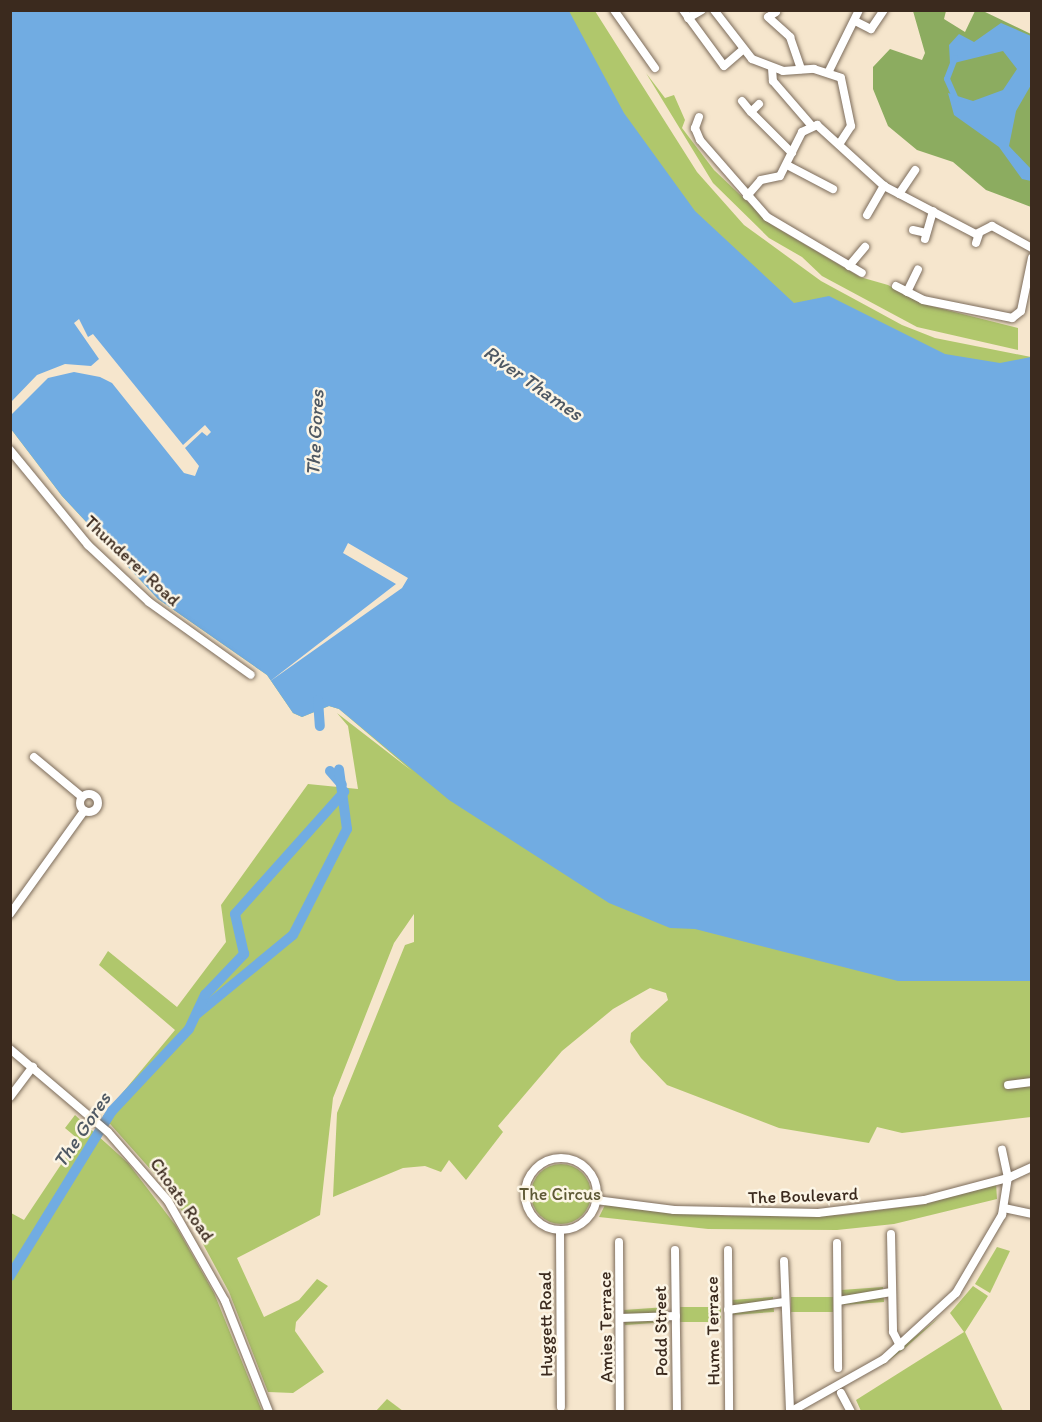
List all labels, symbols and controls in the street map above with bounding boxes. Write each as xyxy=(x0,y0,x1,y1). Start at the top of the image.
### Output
water label: River Thames xyxy=(479,340,587,426)
water label: The Gores xyxy=(301,389,329,477)
street label: Thunderer Road xyxy=(80,511,184,611)
water label: The Gores xyxy=(48,1087,116,1173)
street label: Choats Road xyxy=(145,1154,219,1246)
park label: The Circus xyxy=(519,1183,601,1205)
street label: The Boulevard xyxy=(747,1183,859,1209)
street label: Huggett Road xyxy=(534,1271,558,1377)
street label: Amies Terrace xyxy=(594,1272,618,1382)
street label: Hume Terrace xyxy=(701,1277,725,1385)
street label: Podd Street xyxy=(649,1286,673,1376)

